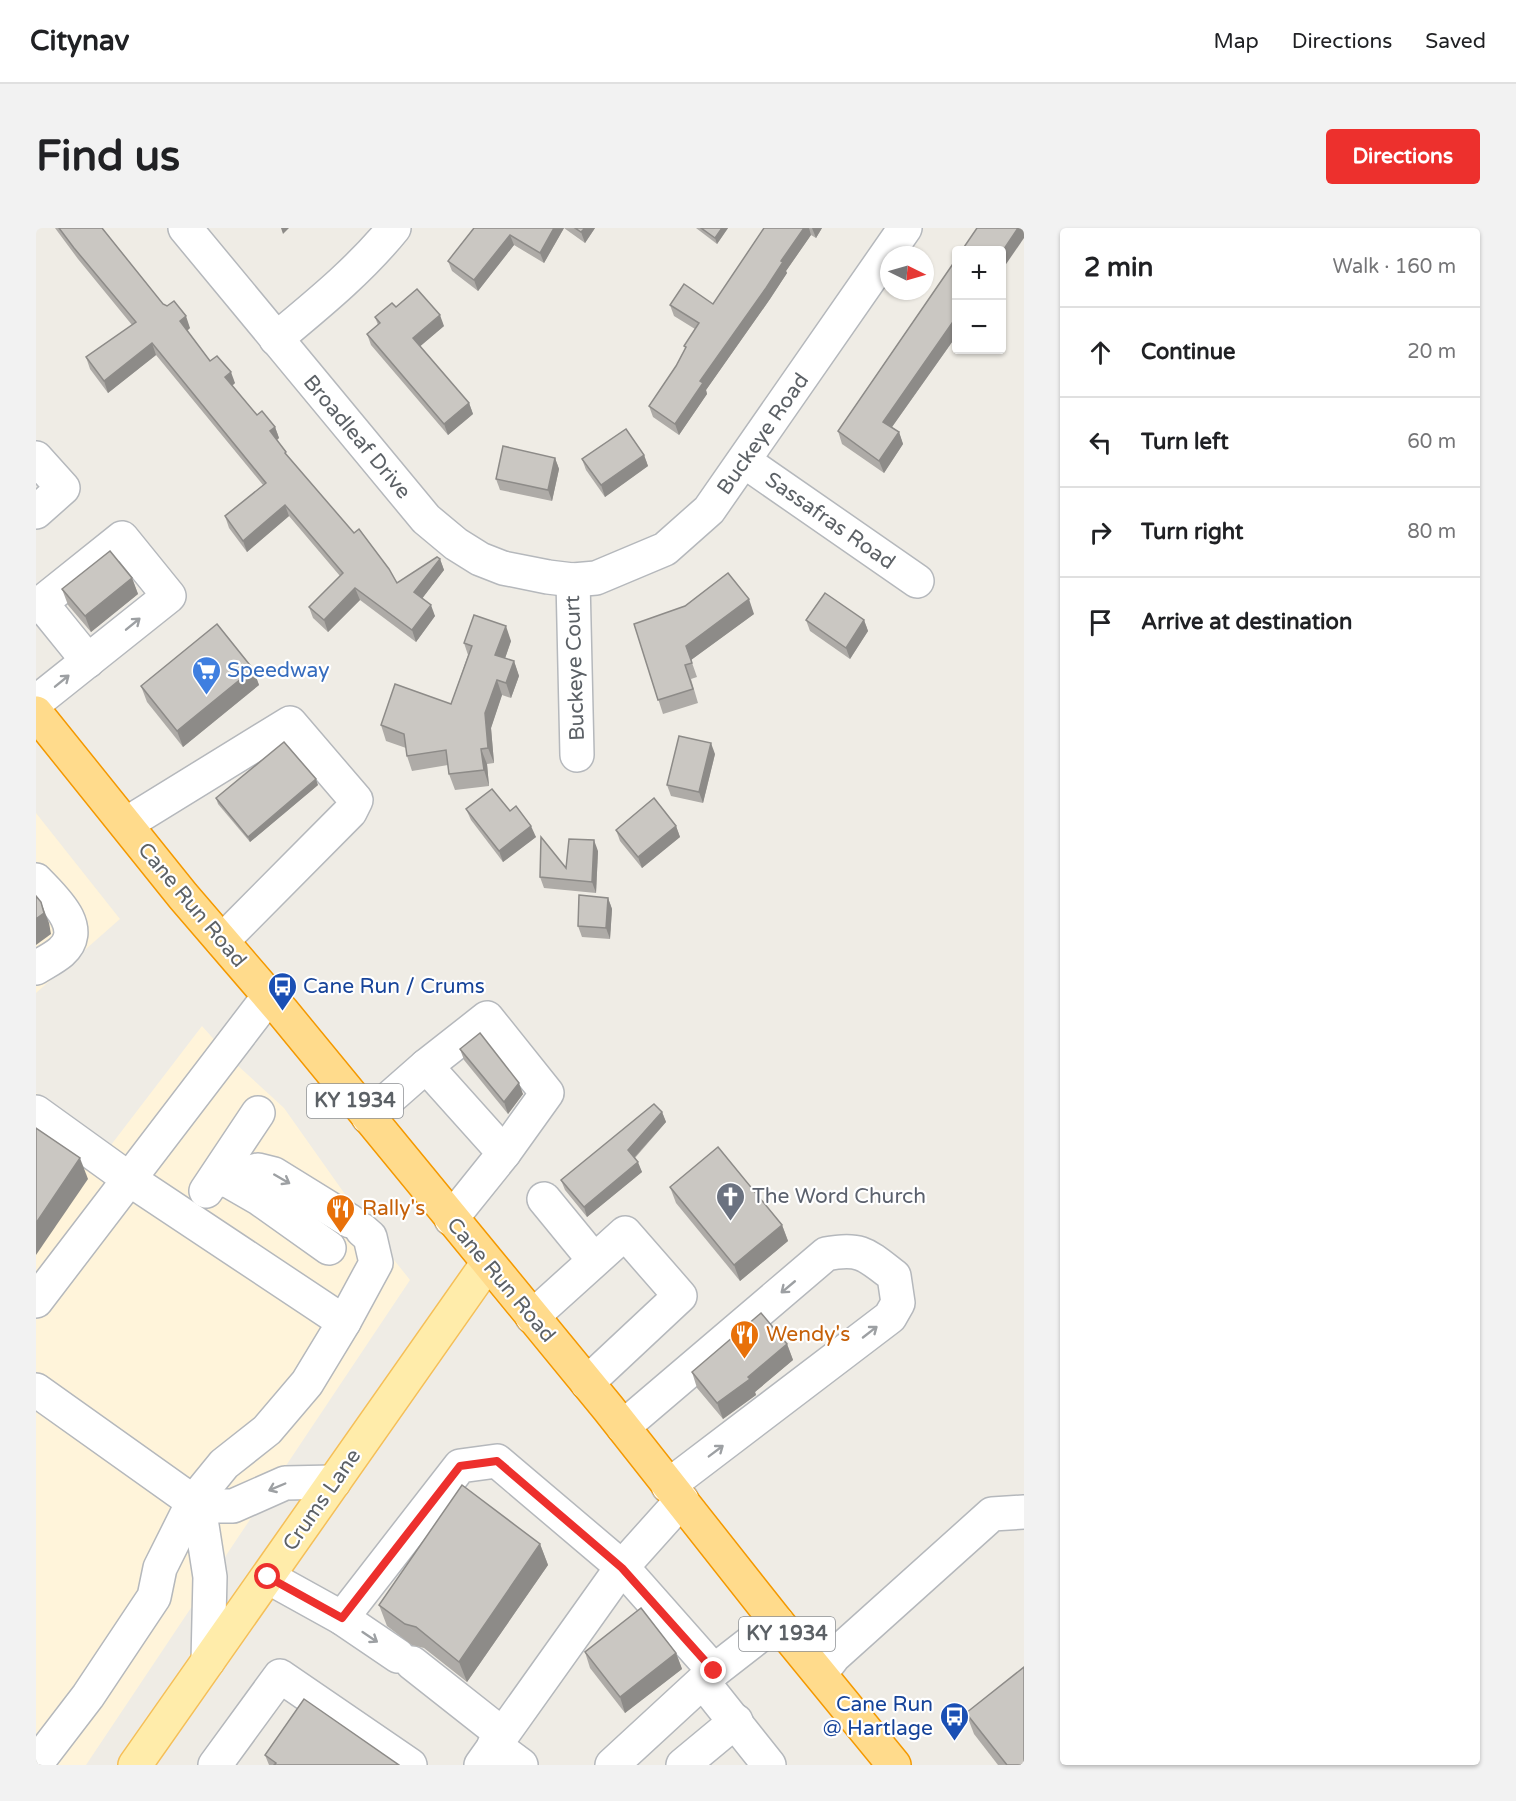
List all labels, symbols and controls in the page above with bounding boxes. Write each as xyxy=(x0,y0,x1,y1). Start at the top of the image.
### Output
text: Citynav xyxy=(30,24,129,58)
text: Map xyxy=(1213,29,1259,54)
text: Directions xyxy=(1292,29,1392,54)
text: Saved xyxy=(1425,29,1486,54)
button: Directions xyxy=(1326,129,1480,184)
text: Find us xyxy=(36,131,180,182)
north arrow xyxy=(880,246,934,300)
map controls xyxy=(952,246,1006,354)
button: + xyxy=(952,246,1006,300)
text: 2 min xyxy=(1084,252,1153,283)
text: Walk · 160 m xyxy=(1333,255,1456,279)
button: − xyxy=(952,300,1006,354)
icon: ahead xyxy=(1084,336,1117,369)
text: Continue xyxy=(1141,339,1236,365)
text: 20 m xyxy=(1407,340,1456,364)
street label: Buckeye Road xyxy=(712,368,814,500)
street label: Broadleaf Drive xyxy=(298,370,416,504)
icon: left xyxy=(1084,426,1117,459)
text: Turn left xyxy=(1141,429,1229,455)
text: 60 m xyxy=(1407,430,1456,454)
street label: Sassafras Road xyxy=(760,467,900,575)
icon: right xyxy=(1084,516,1117,549)
text: Turn right xyxy=(1141,519,1243,545)
text: 80 m xyxy=(1407,520,1456,544)
street label: Buckeye Court xyxy=(560,595,590,741)
icon: arrive xyxy=(1084,606,1117,639)
text: Arrive at destination xyxy=(1141,609,1352,635)
one-way arrow xyxy=(125,618,141,631)
supermarket icon: Speedway xyxy=(190,654,222,696)
place label: Speedway xyxy=(227,658,329,683)
one-way arrow xyxy=(54,675,70,688)
street label: Cane Run Road xyxy=(133,837,251,973)
bus stop icon: Cane Run / Crums xyxy=(266,970,298,1012)
place label: Cane Run / Crums xyxy=(303,974,485,999)
road number: KY 1934 xyxy=(307,1084,403,1118)
one-way arrow xyxy=(273,1173,290,1185)
church icon: The Word Church xyxy=(715,1180,747,1222)
place label: The Word Church xyxy=(752,1184,926,1209)
restaurant icon: Rally's xyxy=(325,1192,357,1234)
place label: Rally's xyxy=(362,1196,425,1221)
street label: Cane Run Road xyxy=(442,1212,560,1348)
one-way arrow xyxy=(780,1280,796,1293)
restaurant icon: Wendy's xyxy=(729,1318,761,1360)
place label: Wendy's xyxy=(766,1322,850,1347)
one-way arrow xyxy=(862,1326,878,1339)
street label: Crums Lane xyxy=(278,1444,366,1556)
one-way arrow xyxy=(707,1445,723,1458)
one-way arrow xyxy=(268,1482,286,1493)
route start xyxy=(254,1563,280,1589)
road number: KY 1934 xyxy=(739,1617,835,1651)
one-way arrow xyxy=(361,1631,378,1643)
route end xyxy=(700,1657,726,1683)
place label: Cane Run @ Hartlage xyxy=(823,1692,933,1741)
bus stop icon: Cane Run @ Hartlage xyxy=(938,1700,970,1742)

